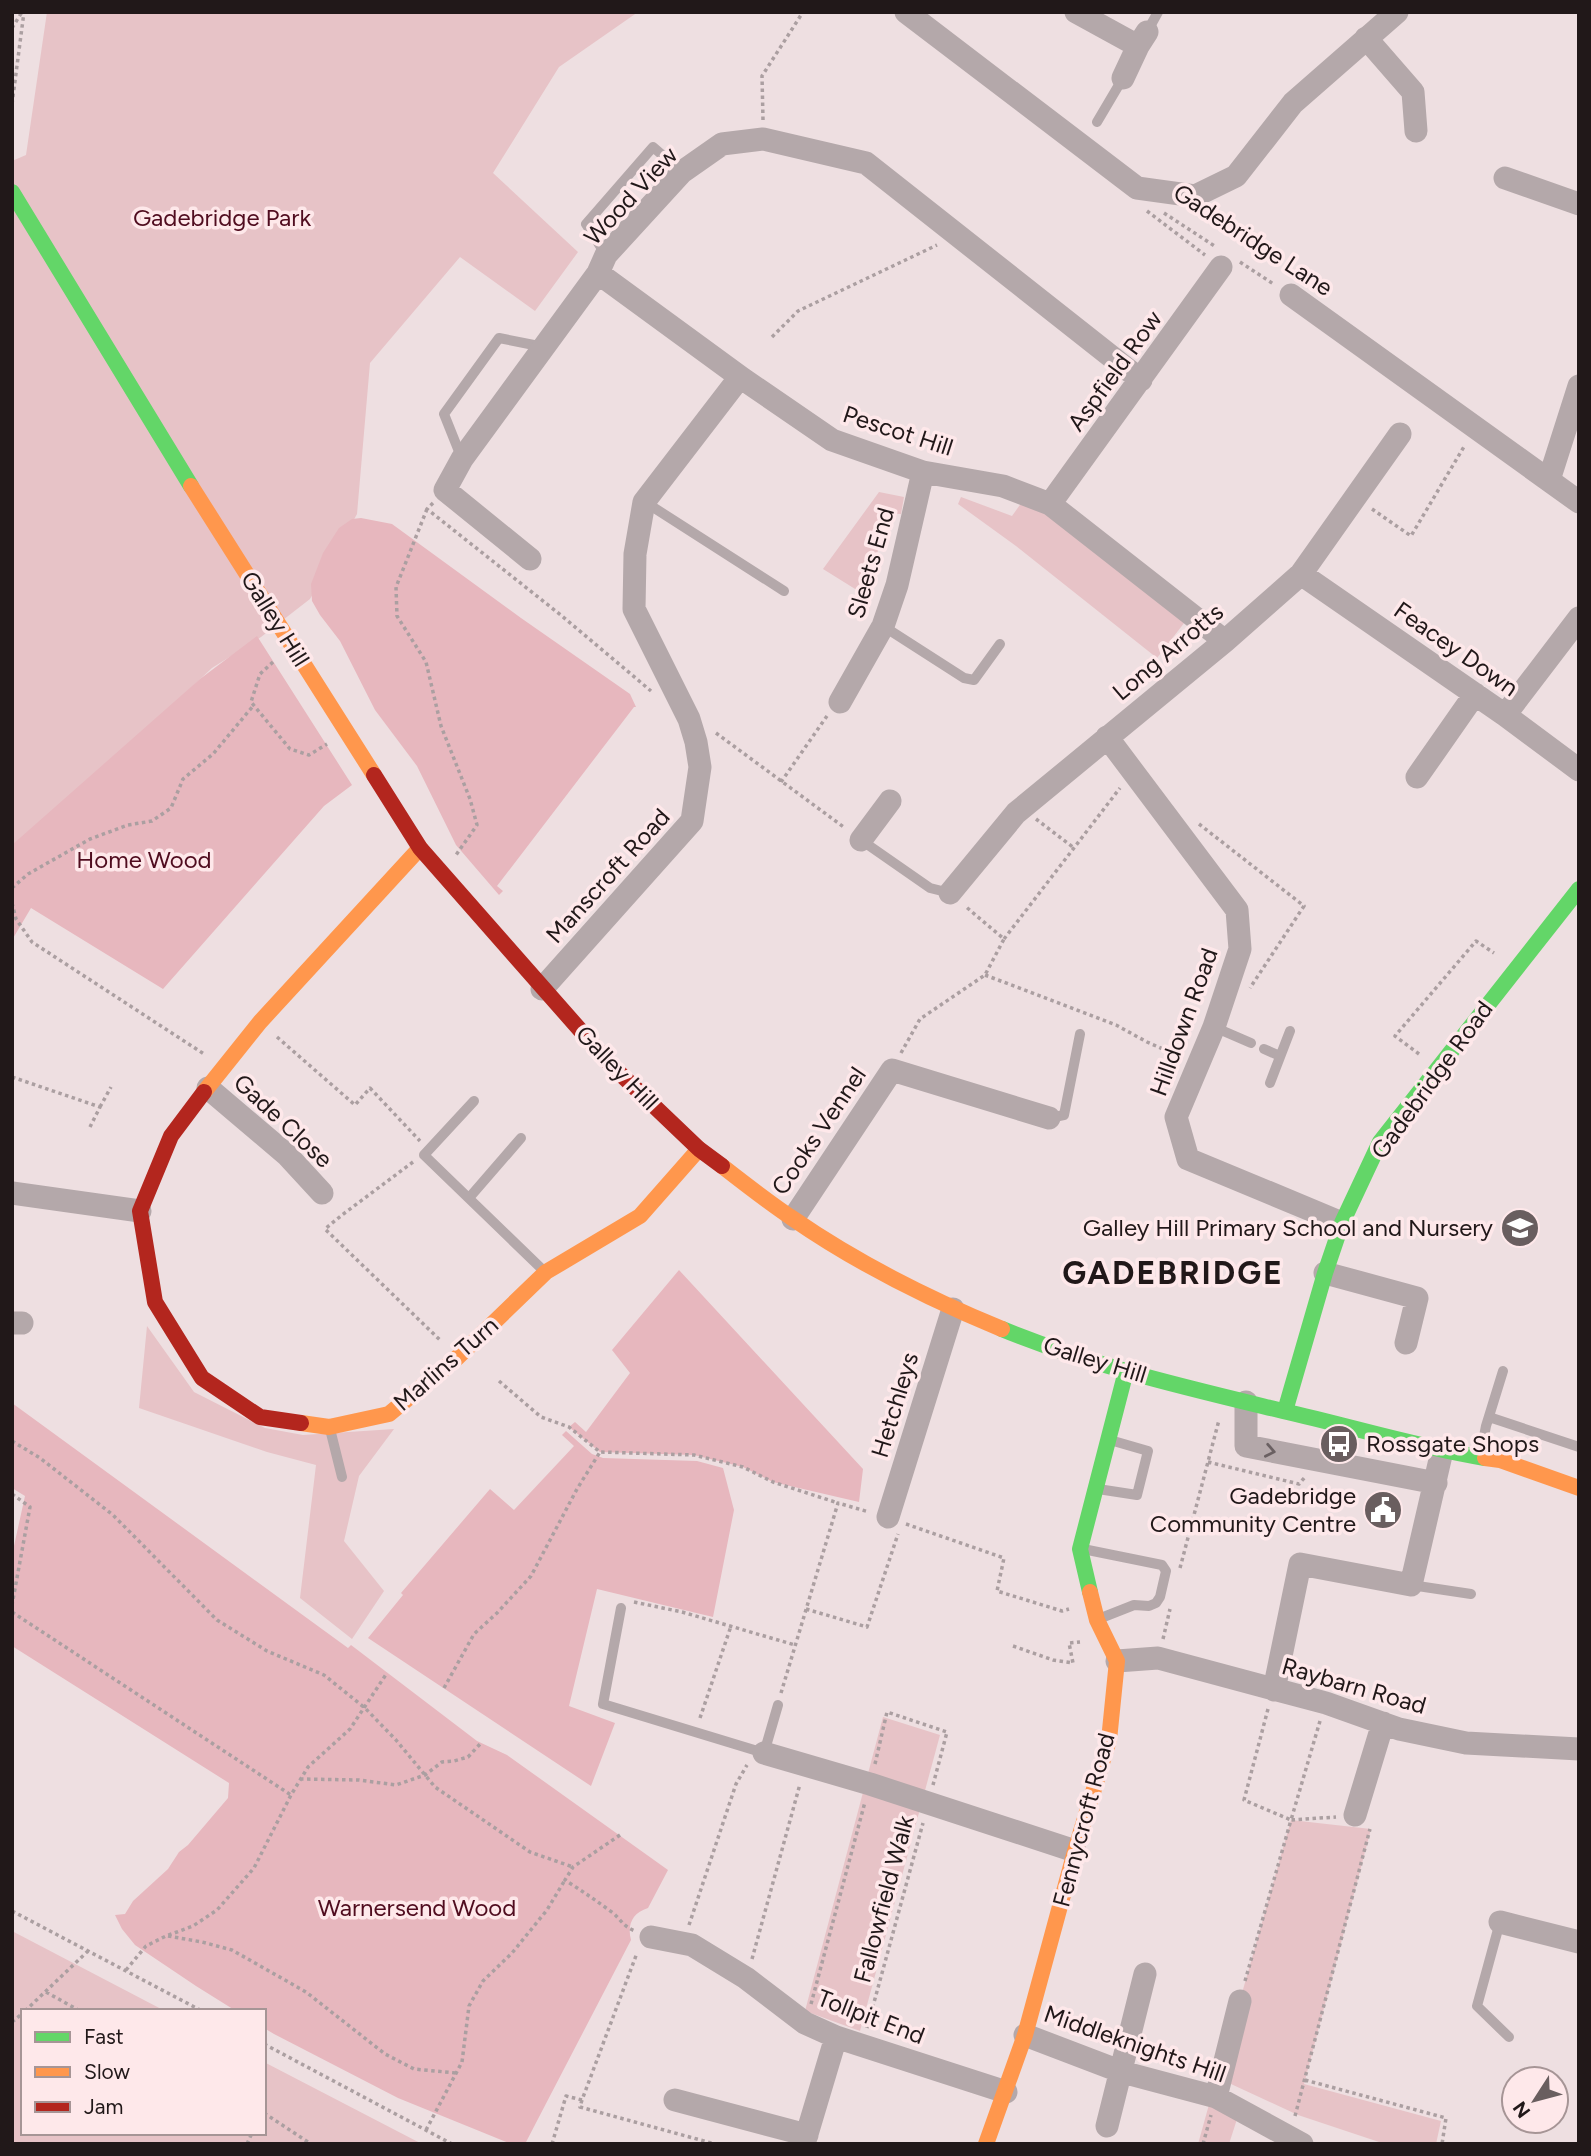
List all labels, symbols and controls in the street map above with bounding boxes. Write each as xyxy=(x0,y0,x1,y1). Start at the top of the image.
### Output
street label: Wood View xyxy=(578,140,684,251)
street label: Gadebridge Lane xyxy=(1168,177,1338,302)
park label: Gadebridge Park xyxy=(133,203,311,232)
street label: Aspfield Row xyxy=(1061,305,1168,437)
street label: Pescot Hill xyxy=(839,399,957,462)
street label: Sleets End xyxy=(841,504,900,622)
street label: Galley Hill xyxy=(235,566,316,672)
street label: Feacey Down xyxy=(1389,595,1524,702)
street label: Long Arrotts xyxy=(1106,597,1229,706)
street label: Manscroft Road xyxy=(540,802,676,949)
park label: Home Wood xyxy=(76,845,212,874)
street label: Hilldown Road xyxy=(1143,944,1224,1100)
street label: Gadebridge Road xyxy=(1365,995,1499,1164)
street label: Galley Hill xyxy=(570,1019,665,1116)
street label: Cooks Vennel xyxy=(765,1061,872,1200)
street label: Gade Close xyxy=(228,1068,339,1174)
school or university icon: Galley Hill Primary School and Nursery xyxy=(1499,1207,1541,1249)
place label: Galley Hill Primary School and Nursery xyxy=(1083,1213,1493,1242)
district label: GADEBRIDGE xyxy=(1062,1254,1284,1292)
street label: Marlins Turn xyxy=(387,1310,504,1417)
street label: Galley Hill xyxy=(1040,1330,1150,1389)
street label: Hetchleys xyxy=(865,1349,924,1461)
bus stop icon: Rossgate Shops xyxy=(1318,1423,1360,1465)
place label: Rossgate Shops xyxy=(1366,1429,1539,1458)
one-way arrow xyxy=(1264,1442,1276,1457)
place label: Gadebridge Community Centre xyxy=(1150,1481,1356,1538)
public building icon: Gadebridge Community Centre xyxy=(1362,1489,1404,1531)
street label: Raybarn Road xyxy=(1279,1651,1430,1720)
street label: Fennycroft Road xyxy=(1046,1730,1121,1910)
street label: Fallowfield Walk xyxy=(847,1812,920,1986)
park label: Warnersend Wood xyxy=(318,1893,516,1922)
street label: Tollpit End xyxy=(813,1983,929,2050)
street label: Middleknights Hill xyxy=(1040,1999,1230,2088)
legend xyxy=(21,2009,266,2135)
text: Fast xyxy=(84,2024,124,2049)
text: Slow xyxy=(84,2059,130,2084)
north arrow xyxy=(1500,2065,1570,2135)
text: Jam xyxy=(84,2094,123,2119)
text: N xyxy=(1508,2097,1535,2122)

